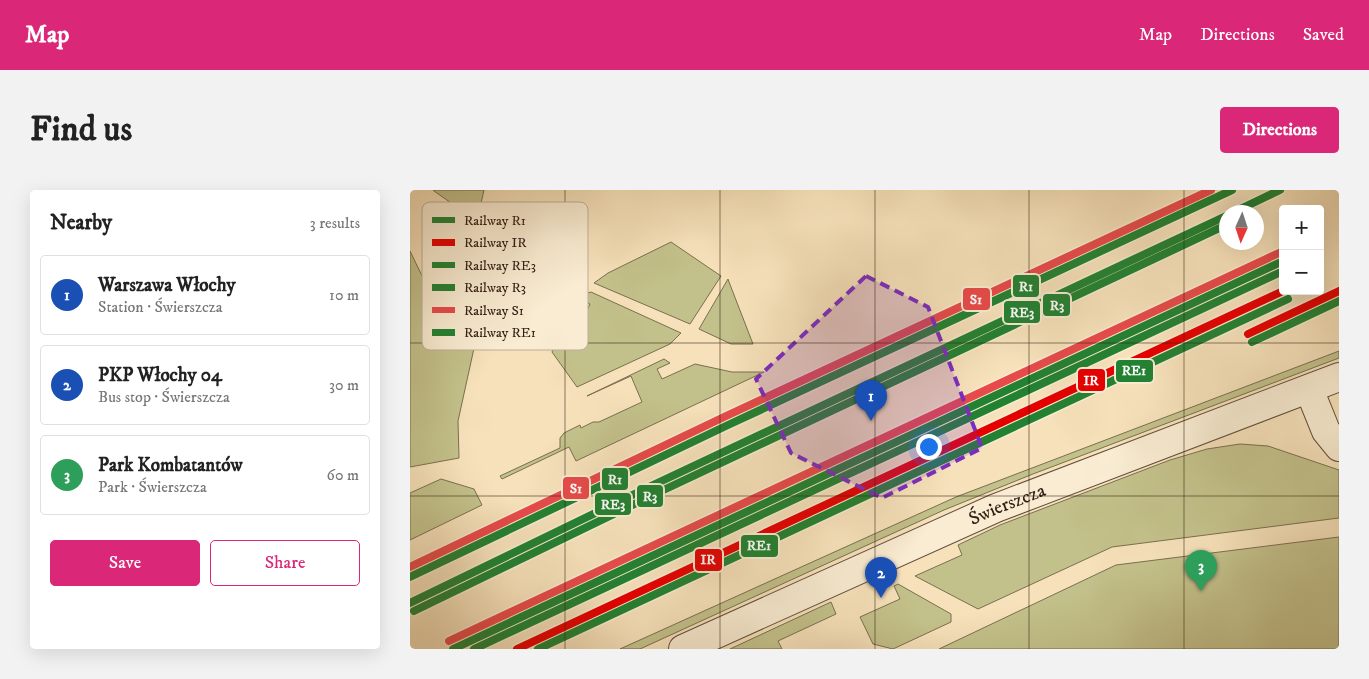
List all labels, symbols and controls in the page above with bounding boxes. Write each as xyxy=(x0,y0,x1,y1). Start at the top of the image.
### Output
text: Map xyxy=(25,20,69,50)
text: Map xyxy=(1139,24,1172,46)
text: Directions xyxy=(1200,24,1275,46)
text: Saved xyxy=(1303,24,1344,46)
button: Directions xyxy=(1220,107,1339,153)
text: Find us xyxy=(30,108,132,152)
legend xyxy=(422,202,588,350)
north arrow xyxy=(1219,205,1264,250)
map controls xyxy=(1279,205,1324,295)
button: + xyxy=(1279,205,1324,250)
text: Nearby xyxy=(50,210,112,236)
text: Railway R1 xyxy=(464,212,526,230)
text: 3 results xyxy=(310,213,360,233)
text: Railway IR xyxy=(464,234,527,252)
button: − xyxy=(1279,250,1324,295)
text: Railway RE3 xyxy=(464,257,536,275)
text: Warszawa Włochy xyxy=(98,274,236,297)
line badge: R1 xyxy=(1012,274,1040,298)
text: R1 xyxy=(1019,278,1033,296)
text: Railway R3 xyxy=(464,279,526,297)
text: 1 xyxy=(64,285,70,305)
text: 10 m xyxy=(329,285,359,305)
line badge: S1 xyxy=(962,287,991,311)
text: S1 xyxy=(970,291,982,309)
line badge: R3 xyxy=(1042,293,1071,317)
text: Station · Świerszcza xyxy=(98,297,223,317)
text: R3 xyxy=(1050,297,1064,315)
line badge: RE3 xyxy=(1003,300,1041,324)
text: Railway S1 xyxy=(464,302,524,320)
text: RE3 xyxy=(1010,304,1034,322)
text: Railway RE1 xyxy=(464,324,536,342)
line badge: RE1 xyxy=(1115,359,1154,383)
text: RE1 xyxy=(1122,362,1146,380)
text: PKP Włochy 04 xyxy=(98,364,222,387)
line badge: IR xyxy=(1077,368,1106,392)
text: IR xyxy=(1083,372,1099,390)
text: 2 xyxy=(63,375,71,395)
text: 30 m xyxy=(329,375,359,395)
pin: 1 xyxy=(855,380,887,421)
text: Bus stop · Świerszcza xyxy=(98,387,230,407)
your location xyxy=(916,434,942,460)
text: Park Kombatantów xyxy=(98,454,243,477)
text: 3 xyxy=(64,465,70,485)
text: 60 m xyxy=(327,465,359,485)
line badge: R1 xyxy=(601,467,629,491)
text: R1 xyxy=(608,471,622,489)
line badge: S1 xyxy=(562,476,590,500)
text: Park · Świerszcza xyxy=(98,477,207,497)
street label: Świerszcza xyxy=(964,479,1049,530)
text: S1 xyxy=(570,480,582,498)
line badge: R3 xyxy=(636,484,664,508)
text: R3 xyxy=(643,488,657,506)
line badge: RE3 xyxy=(594,492,632,516)
text: RE3 xyxy=(601,496,625,514)
line badge: RE1 xyxy=(740,534,779,558)
text: RE1 xyxy=(747,537,771,555)
button: Save xyxy=(50,540,200,586)
button: Share xyxy=(210,540,360,586)
line badge: IR xyxy=(694,548,723,572)
pin: 3 xyxy=(1185,550,1217,591)
text: IR xyxy=(700,551,716,569)
pin: 2 xyxy=(865,557,897,598)

